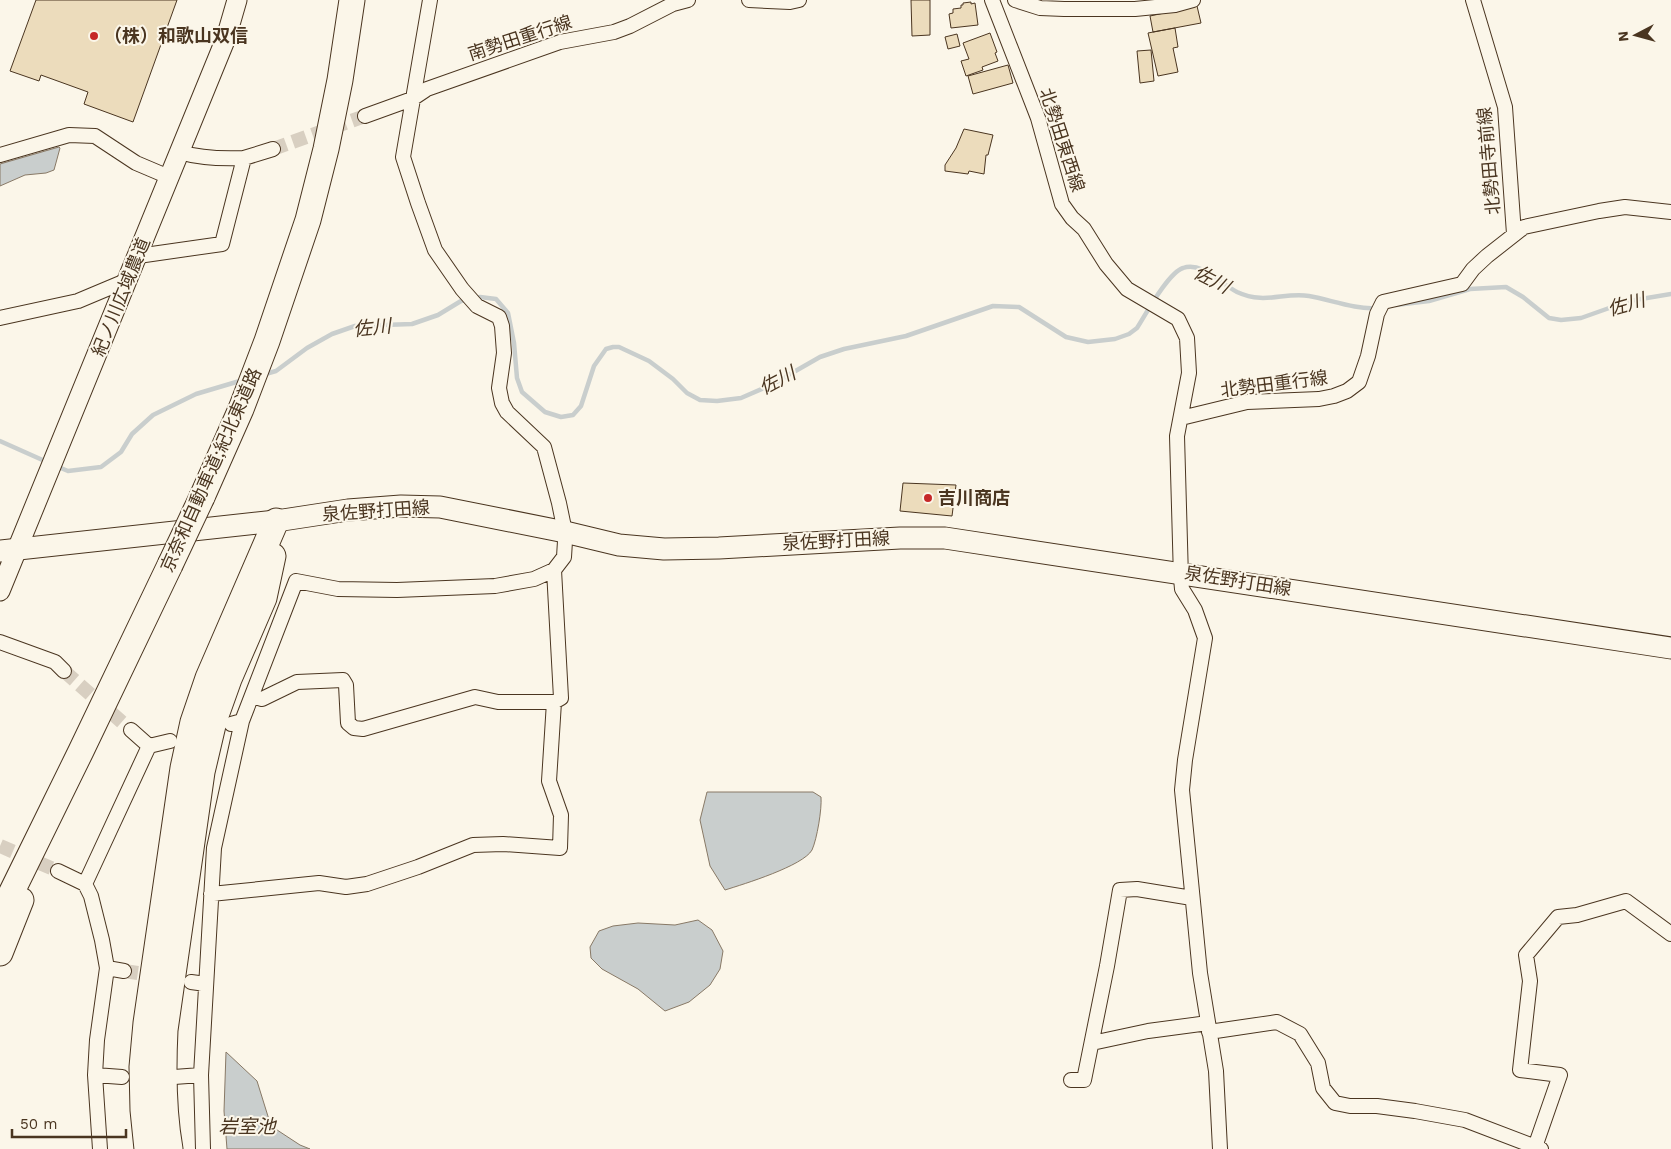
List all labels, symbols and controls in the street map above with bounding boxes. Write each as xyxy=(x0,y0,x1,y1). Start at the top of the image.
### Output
north arrow xyxy=(1611,10,1661,60)
street label: 南勢田重行線 xyxy=(465,11,574,64)
place label: （株）和歌山双信 xyxy=(104,25,248,46)
marker: （株）和歌山双信 xyxy=(88,30,100,42)
text: N xyxy=(1615,30,1632,42)
street label: 北勢田東西線 xyxy=(1036,85,1089,194)
street label: 北勢田寺前線 xyxy=(1473,106,1504,216)
street label: 紀ノ川広域農道 xyxy=(87,234,154,359)
water label: 佐川 xyxy=(1190,261,1236,299)
water label: 佐川 xyxy=(1605,288,1649,321)
water label: 佐川 xyxy=(352,314,394,341)
water label: 佐川 xyxy=(755,360,801,400)
street label: 京奈和自動車道;紀北東道路 xyxy=(156,364,265,575)
street label: 北勢田重行線 xyxy=(1219,367,1329,401)
place label: 吉川商店 xyxy=(938,487,1010,508)
marker: 吉川商店 xyxy=(922,492,934,504)
street label: 泉佐野打田線 xyxy=(321,496,431,525)
street label: 泉佐野打田線 xyxy=(781,527,890,554)
street label: 泉佐野打田線 xyxy=(1183,562,1293,599)
scale bar xyxy=(12,1106,126,1138)
text: 50 m xyxy=(20,1115,57,1133)
water label: 岩室池 xyxy=(218,1115,277,1138)

